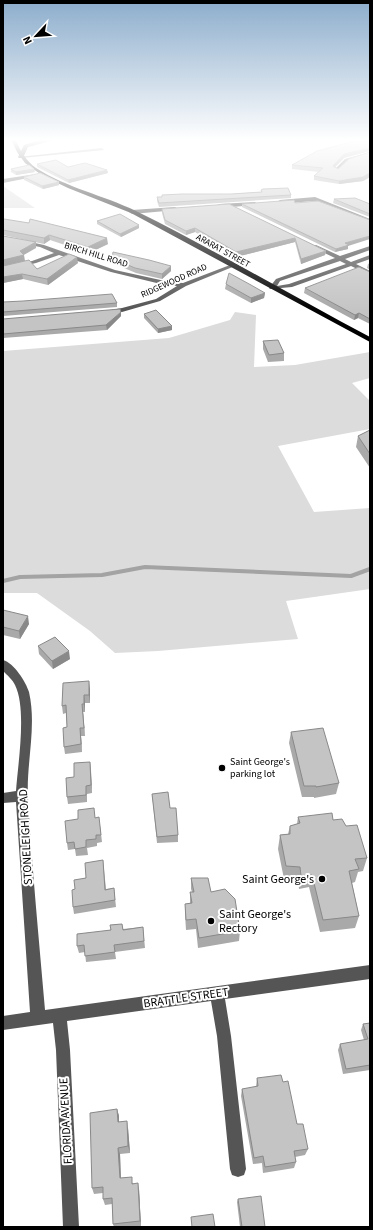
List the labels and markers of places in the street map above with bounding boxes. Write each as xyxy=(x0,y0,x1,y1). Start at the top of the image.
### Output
place label: Saint George's parking lot xyxy=(230,755,290,781)
marker: Saint George's parking lot xyxy=(217,763,227,773)
place label: Saint George's xyxy=(242,871,314,888)
marker: Saint George's xyxy=(317,874,327,884)
place label: Saint George's Rectory xyxy=(219,906,291,937)
marker: Saint George's Rectory xyxy=(206,916,216,926)

